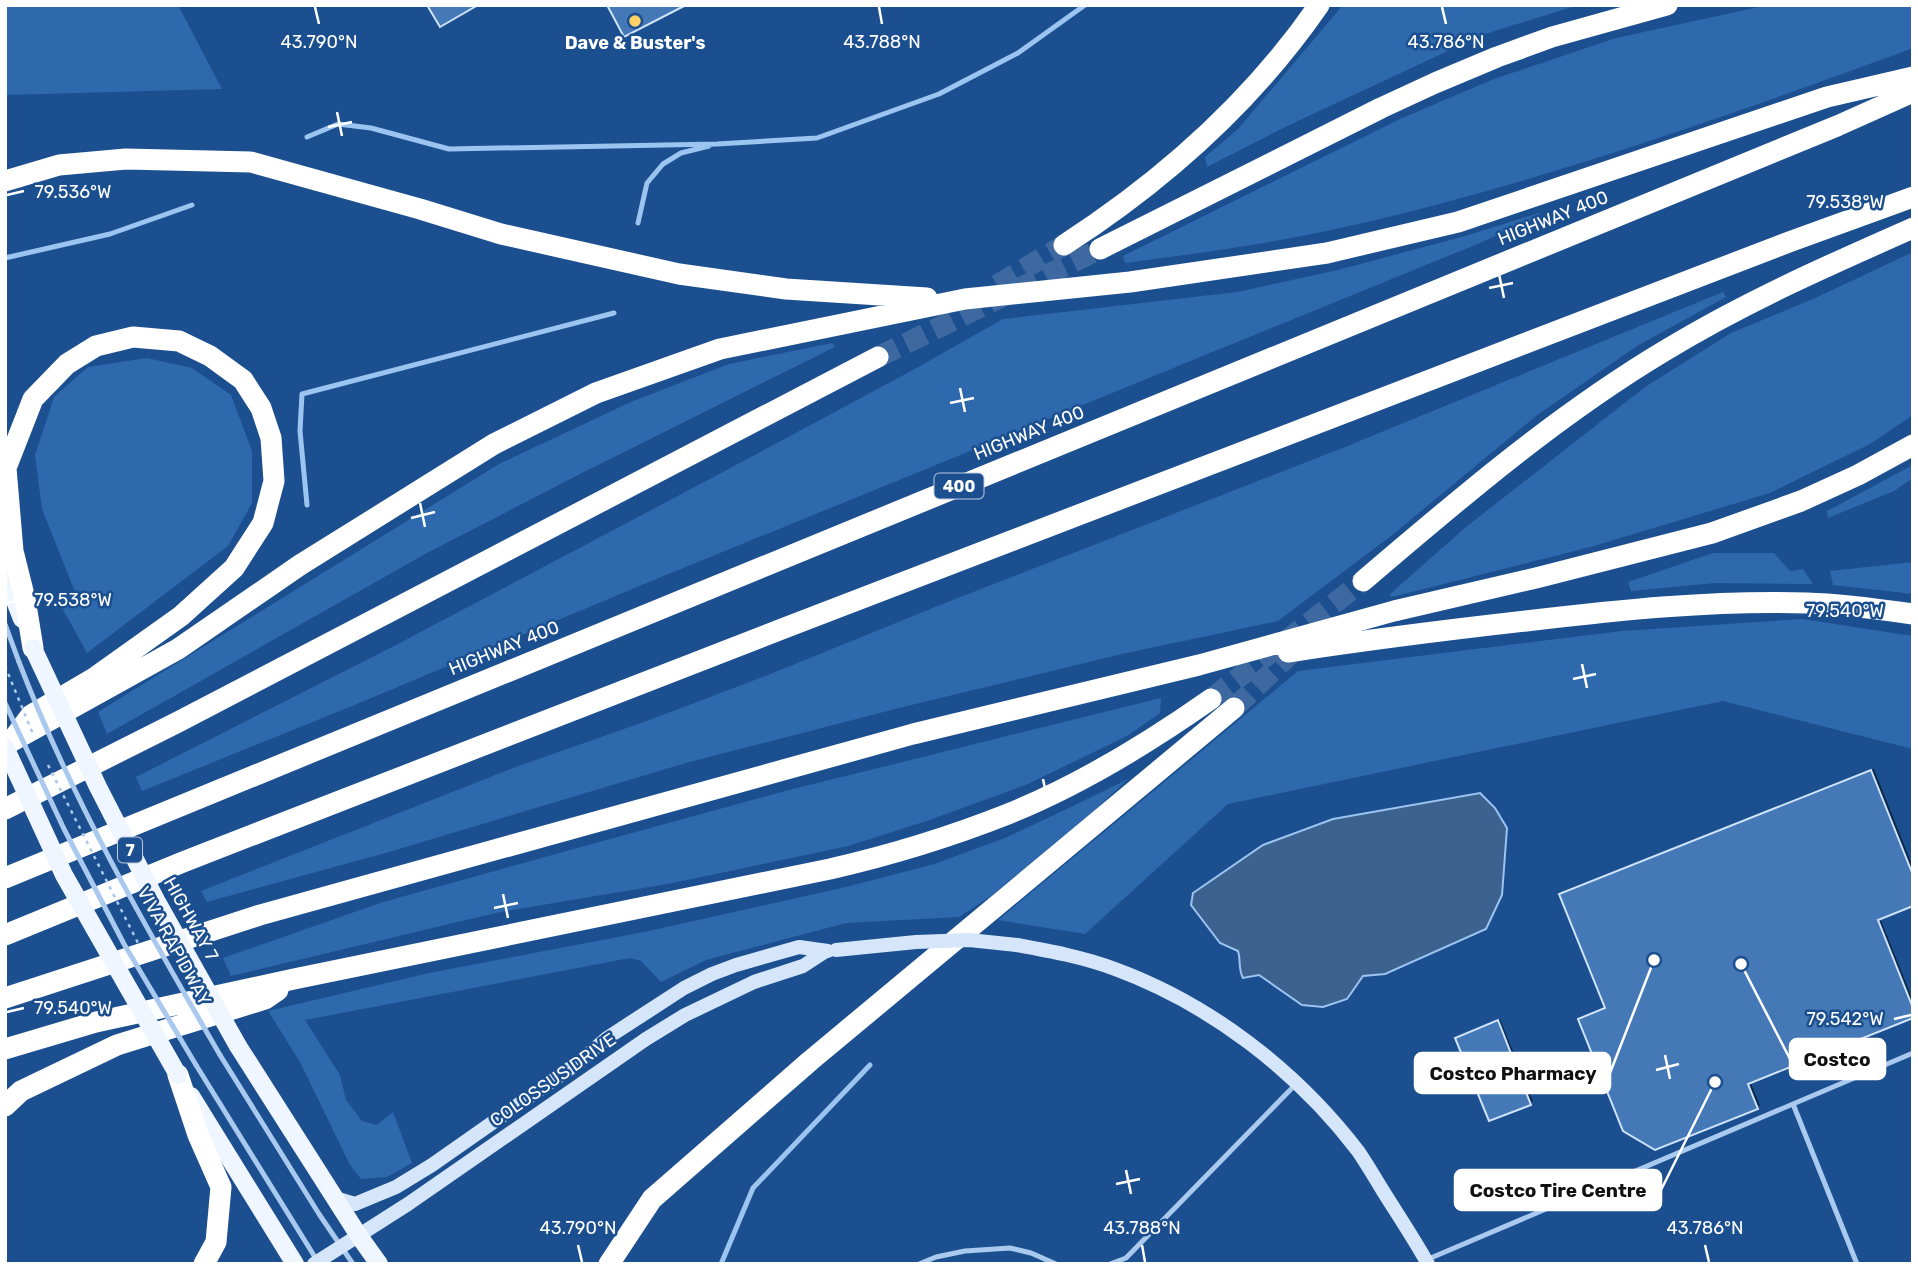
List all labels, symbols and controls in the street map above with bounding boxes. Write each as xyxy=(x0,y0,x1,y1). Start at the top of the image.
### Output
marker: Dave & Buster's xyxy=(627,13,643,29)
text: 43.790°N xyxy=(281,31,357,53)
text: 43.788°N xyxy=(843,31,921,53)
text: 43.786°N xyxy=(1407,31,1485,53)
place label: Dave & Buster's xyxy=(565,32,705,54)
text: 79.536°W xyxy=(34,181,112,203)
street label: HIGHWAY 400 xyxy=(1495,186,1611,250)
text: 79.538°W xyxy=(1806,191,1884,213)
street label: HIGHWAY 400 xyxy=(971,401,1087,465)
road number: 400 xyxy=(934,474,984,499)
text: 79.538°W xyxy=(34,589,112,611)
text: 79.540°W xyxy=(1806,600,1884,622)
street label: HIGHWAY 400 xyxy=(446,616,562,680)
road number: 7 xyxy=(118,838,142,862)
street label: HIGHWAY 7 xyxy=(159,873,223,965)
street label: VIVA RAPIDWAY xyxy=(132,883,216,1010)
text: 79.540°W xyxy=(34,997,112,1019)
text: 79.542°W xyxy=(1806,1008,1884,1030)
street label: COLOSSUS DRIVE xyxy=(486,1028,620,1132)
callout: Costco xyxy=(1790,1039,1885,1079)
text: Costco xyxy=(1803,1048,1871,1071)
callout: Costco Pharmacy xyxy=(1415,1053,1610,1093)
text: Costco Pharmacy xyxy=(1430,1062,1597,1085)
callout: Costco Tire Centre xyxy=(1455,1170,1661,1210)
text: Costco Tire Centre xyxy=(1469,1179,1647,1202)
text: 43.790°N xyxy=(540,1217,616,1239)
text: 43.788°N xyxy=(1103,1217,1181,1239)
text: 43.786°N xyxy=(1666,1217,1744,1239)

